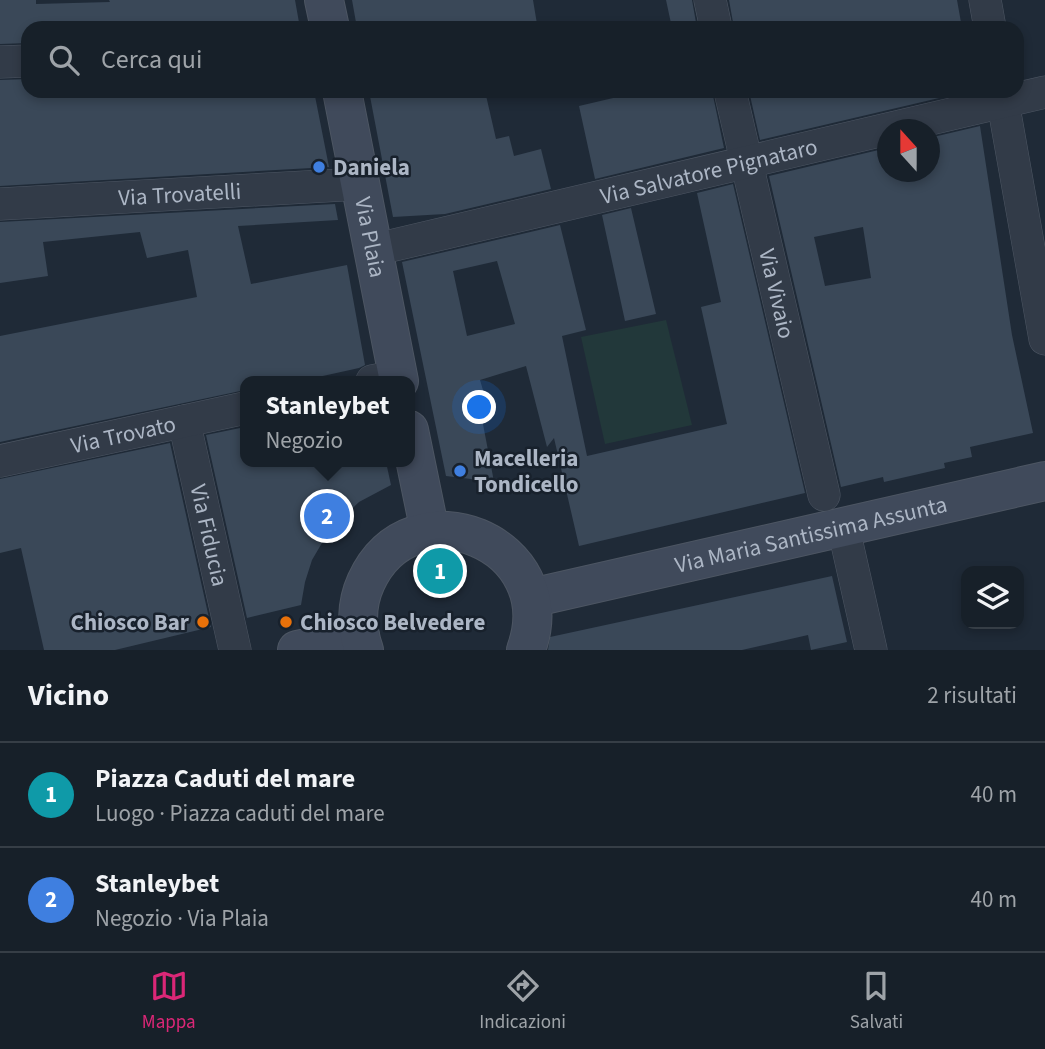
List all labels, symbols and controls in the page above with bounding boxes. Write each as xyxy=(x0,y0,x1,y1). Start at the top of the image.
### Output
search box xyxy=(21,21,1024,98)
icon: search xyxy=(45,41,83,79)
text: Cerca qui xyxy=(101,41,202,78)
north arrow xyxy=(877,119,940,182)
street label: Via Salvatore Pignataro xyxy=(597,130,821,213)
place label: Daniela xyxy=(333,151,410,184)
marker: Daniela xyxy=(311,159,327,175)
street label: Via Trovatelli xyxy=(117,175,242,214)
street label: Via Plaia xyxy=(346,194,394,280)
street label: Via Vivaio xyxy=(750,246,803,342)
popup xyxy=(240,376,415,467)
text: Stanleybet xyxy=(265,387,390,424)
your location xyxy=(462,390,496,424)
street label: Via Trovato xyxy=(68,407,179,462)
text: Negozio xyxy=(265,424,343,457)
place label: Macelleria Tondicello xyxy=(474,442,578,501)
marker: Macelleria Tondicello xyxy=(452,463,468,479)
street label: Via Fiducia xyxy=(182,481,236,590)
street label: Via Maria Santissima Assunta xyxy=(672,488,950,582)
pin: 2 xyxy=(304,490,350,542)
pin: 1 xyxy=(417,545,463,597)
map controls xyxy=(961,566,1024,629)
button: layers xyxy=(961,566,1024,629)
place label: Chiosco Bar xyxy=(71,606,190,639)
place label: Chiosco Belvedere xyxy=(300,606,485,639)
marker: Chiosco Bar xyxy=(195,614,211,630)
marker: Chiosco Belvedere xyxy=(278,614,294,630)
text: Vicino xyxy=(28,674,109,717)
text: 2 risultati xyxy=(927,679,1017,712)
text: Piazza Caduti del mare xyxy=(95,760,355,797)
text: 1 xyxy=(45,778,57,811)
text: 40 m xyxy=(970,778,1017,811)
text: Luogo · Piazza caduti del mare xyxy=(95,797,385,830)
text: Stanleybet xyxy=(95,865,219,902)
text: 2 xyxy=(45,883,57,916)
text: 40 m xyxy=(970,883,1017,916)
text: Negozio · Via Plaia xyxy=(95,902,269,935)
tab: Mappa xyxy=(142,967,196,1036)
tab: Indicazioni xyxy=(479,967,566,1036)
tab: Salvati xyxy=(850,967,903,1036)

